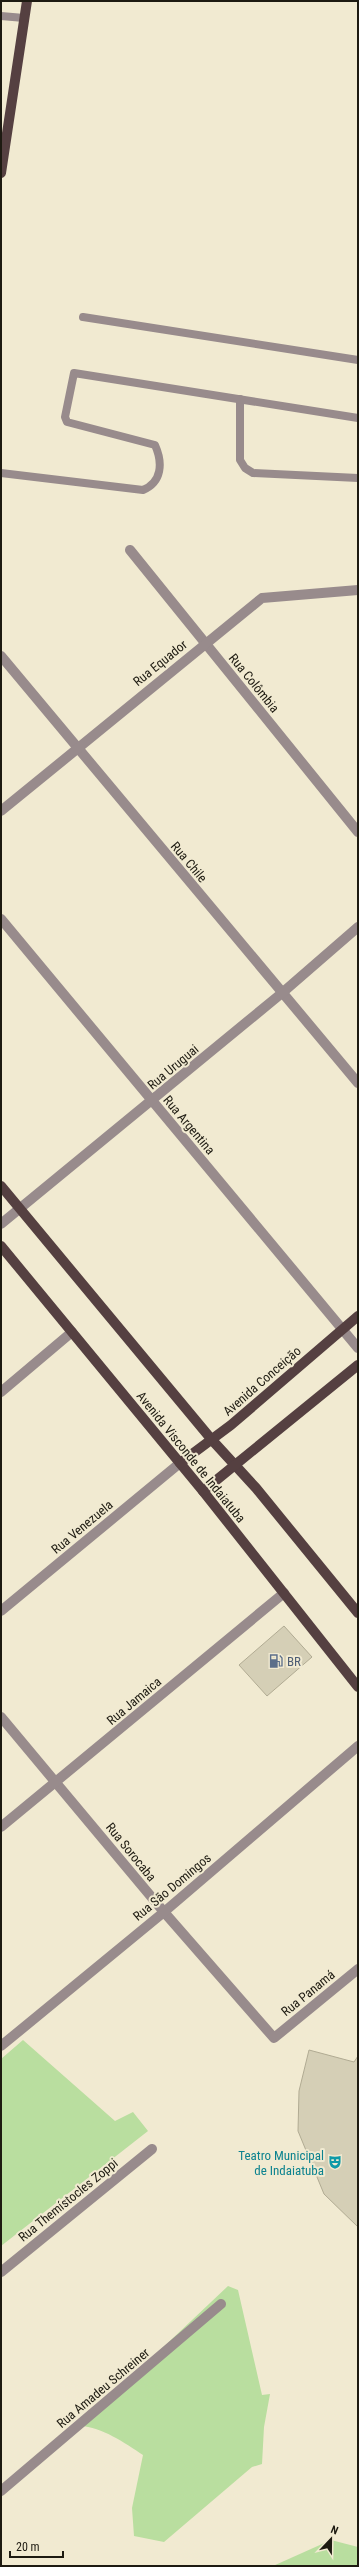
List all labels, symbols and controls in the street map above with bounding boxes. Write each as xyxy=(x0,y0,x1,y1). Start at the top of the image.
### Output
street label: Rua Equador xyxy=(130,637,190,689)
street label: Rua Colômbia xyxy=(226,651,282,715)
street label: Rua Chile xyxy=(168,839,210,885)
street label: Rua Uruguai xyxy=(144,1041,202,1093)
street label: Rua Argentina xyxy=(160,1093,218,1157)
street label: Avenida Conceição xyxy=(220,1343,304,1419)
street label: Avenida Visconde de Indaiatuba xyxy=(134,1389,248,1525)
street label: Rua Venezuela xyxy=(48,1497,116,1557)
fuel station icon: BR xyxy=(268,1653,284,1669)
place label: BR xyxy=(287,1654,301,1669)
street label: Rua Jamaica xyxy=(104,1674,164,1728)
street label: Rua Sorocaba xyxy=(103,1820,159,1884)
street label: Rua São Domingos xyxy=(130,1850,214,1924)
street label: Rua Panamá xyxy=(278,1967,338,2019)
place label: Teatro Municipal de Indaiatuba xyxy=(238,2148,324,2178)
theatre icon: Teatro Municipal de Indaiatuba xyxy=(327,2154,343,2170)
street label: Rua Themístocles Zoppi xyxy=(15,2155,121,2245)
street label: Rua Amadeu Schreiner xyxy=(54,2345,152,2431)
north arrow xyxy=(311,2519,351,2559)
text: N xyxy=(329,2523,340,2538)
scale bar xyxy=(10,2533,63,2559)
text: 20 m xyxy=(16,2540,40,2554)

